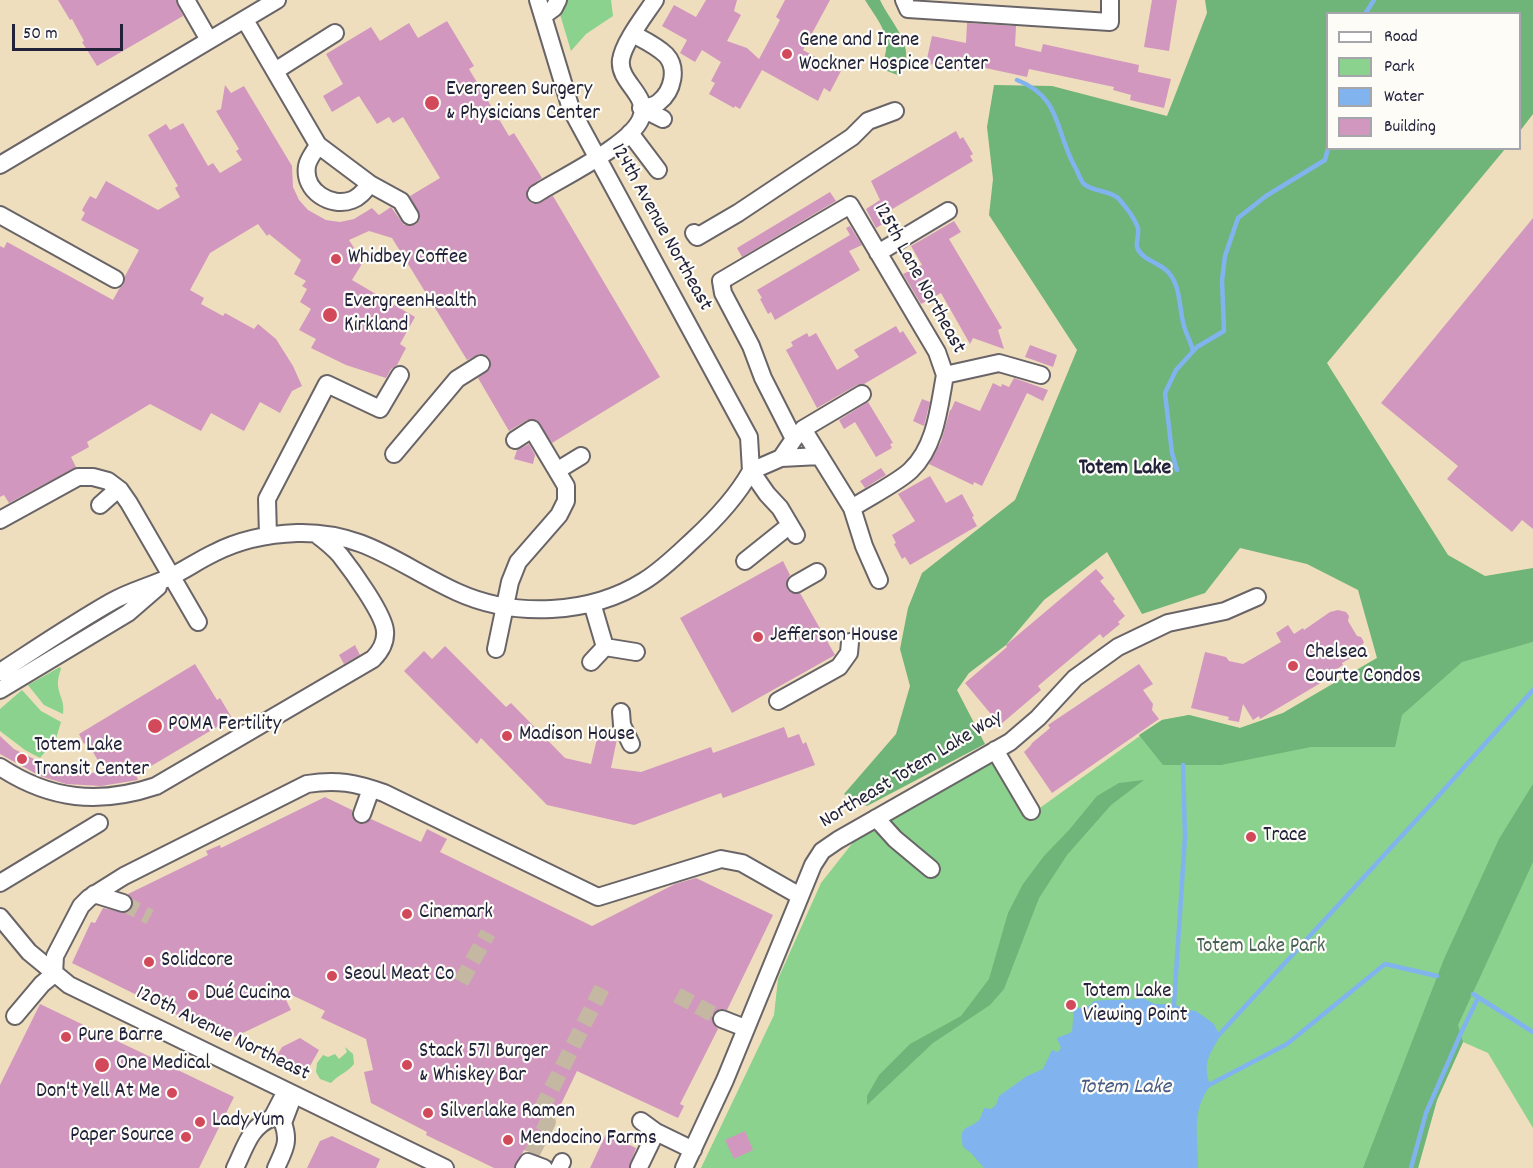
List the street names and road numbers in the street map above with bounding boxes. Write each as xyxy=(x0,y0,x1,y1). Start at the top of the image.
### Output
street label: 124th Avenue Northeast xyxy=(604,140,716,316)
street label: 125th Lane Northeast xyxy=(866,199,970,359)
street label: Northeast Totem Lake Way xyxy=(816,706,1008,836)
street label: 120th Avenue Northeast xyxy=(131,982,313,1088)

